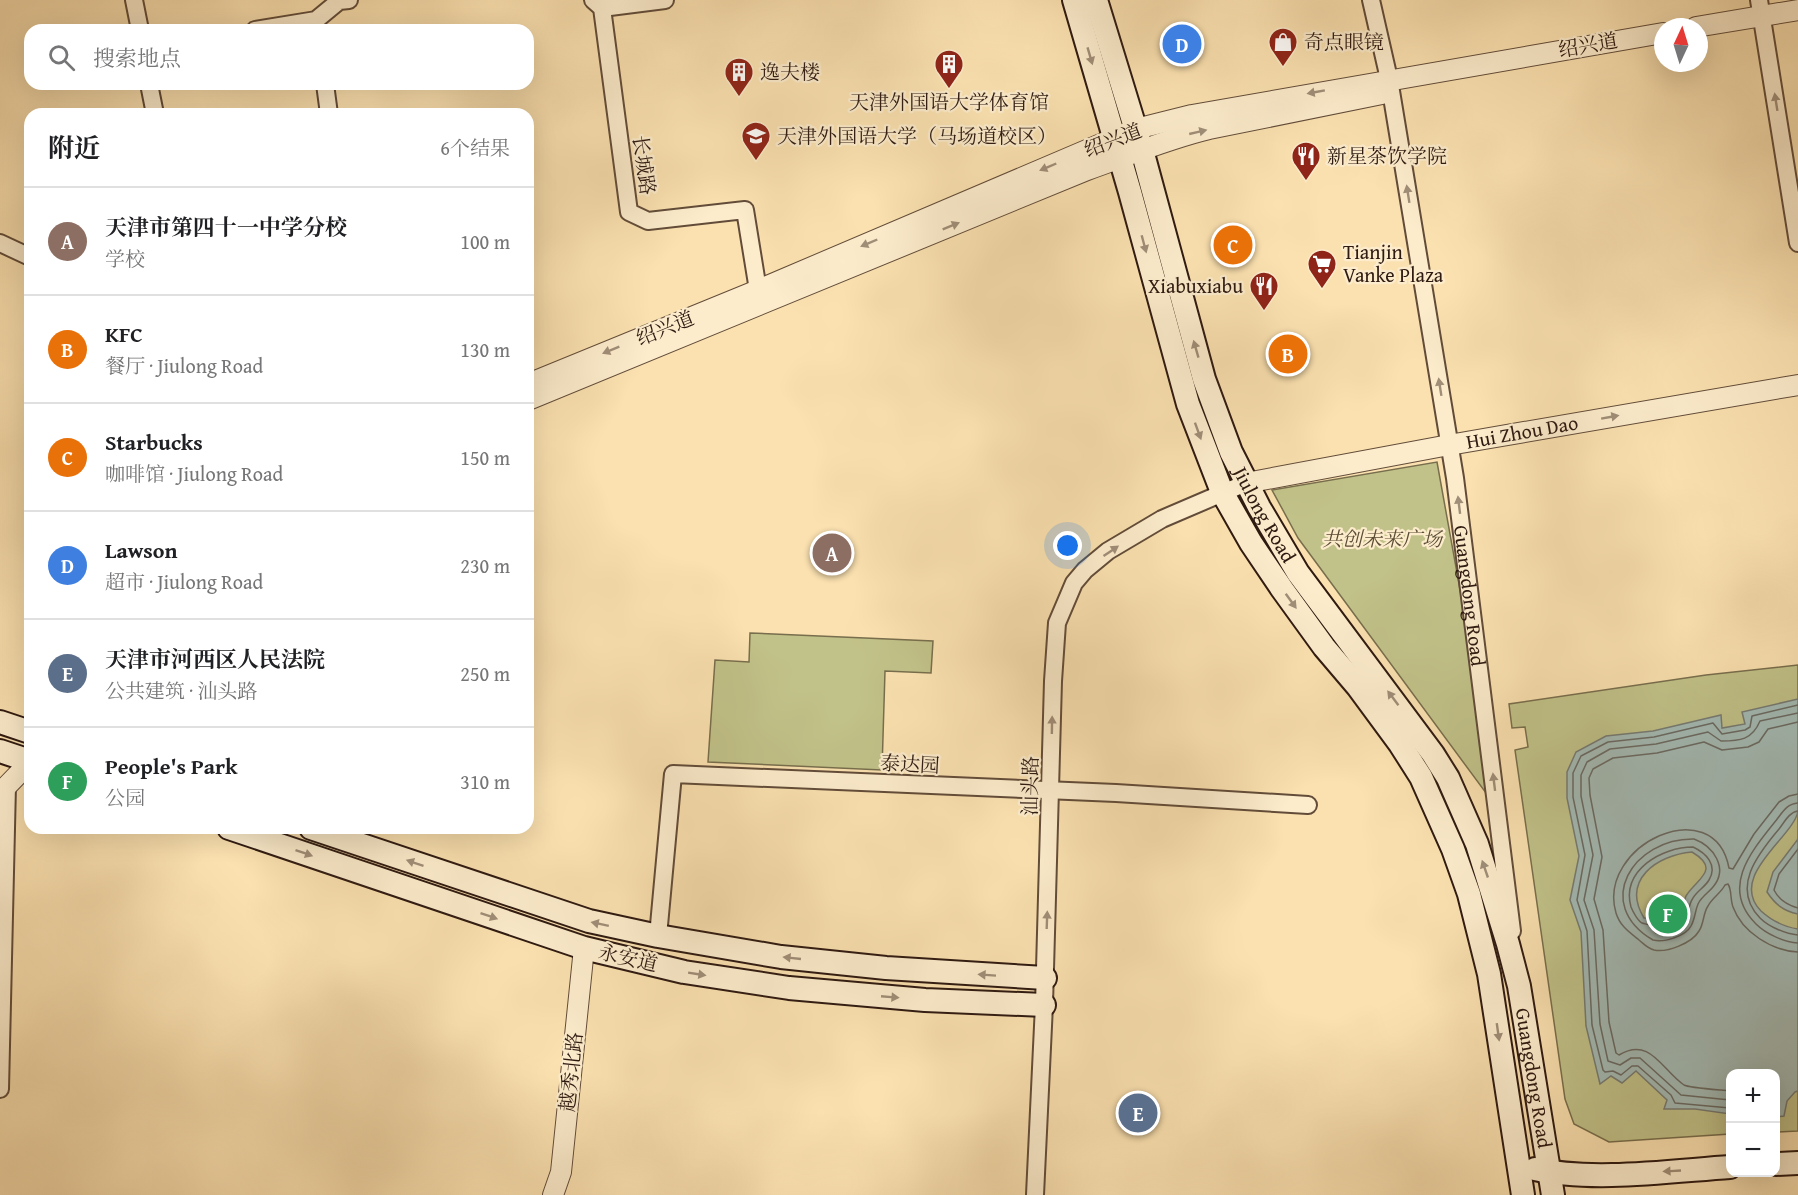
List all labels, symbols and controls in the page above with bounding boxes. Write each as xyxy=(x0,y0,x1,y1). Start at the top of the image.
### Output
north arrow xyxy=(1654,18,1708,72)
pin: D xyxy=(1162,22,1202,66)
search box xyxy=(24,24,534,90)
street label: 绍兴道 xyxy=(1556,25,1620,64)
shop icon: 奇点眼镜 xyxy=(1267,26,1299,68)
place label: 奇点眼镜 xyxy=(1304,27,1384,56)
icon: search xyxy=(45,41,78,74)
text: 搜索地点 xyxy=(93,42,181,74)
one-way arrow xyxy=(1086,47,1095,65)
building icon: 天津外国语大学体育馆 xyxy=(933,48,965,90)
building icon: 逸夫楼 xyxy=(723,56,755,98)
place label: 逸夫楼 xyxy=(760,57,820,86)
place label: 天津外国语大学体育馆 xyxy=(849,87,1049,116)
one-way arrow xyxy=(1306,88,1325,97)
one-way arrow xyxy=(1771,93,1780,112)
street label: 绍兴道 xyxy=(1080,115,1146,164)
school or university icon: 天津外国语大学（马场道校区） xyxy=(740,120,772,162)
place label: 天津外国语大学（马场道校区） xyxy=(777,121,1057,150)
one-way arrow xyxy=(1189,127,1207,137)
text: 附近 xyxy=(48,128,100,167)
text: 6个结果 xyxy=(440,133,510,162)
street label: 长城路 xyxy=(626,133,663,197)
restaurant icon: 新星茶饮学院 xyxy=(1290,140,1322,182)
place label: 新星茶饮学院 xyxy=(1327,141,1447,170)
one-way arrow xyxy=(1039,162,1057,172)
one-way arrow xyxy=(1403,185,1412,204)
text: 天津市第四十一中学分校 xyxy=(105,211,347,243)
one-way arrow xyxy=(942,221,960,230)
pin: C xyxy=(1214,222,1252,268)
text: A xyxy=(61,227,74,256)
text: 100 m xyxy=(460,227,510,256)
one-way arrow xyxy=(1140,235,1149,253)
place label: Tianjin Vanke Plaza xyxy=(1343,237,1444,289)
one-way arrow xyxy=(859,238,877,248)
text: 学校 xyxy=(105,244,145,273)
supermarket icon: Tianjin Vanke Plaza xyxy=(1306,248,1338,290)
restaurant icon: Xiabuxiabu xyxy=(1248,270,1280,312)
place label: Xiabuxiabu xyxy=(1148,271,1243,300)
street label: 绍兴道 xyxy=(632,303,698,352)
text: KFC xyxy=(105,318,143,350)
pin: B xyxy=(1268,332,1308,376)
text: B xyxy=(61,335,74,364)
text: 130 m xyxy=(460,335,510,364)
one-way arrow xyxy=(1191,340,1200,358)
one-way arrow xyxy=(602,346,620,355)
text: 餐厅 · Jiulong Road xyxy=(105,351,263,380)
one-way arrow xyxy=(1435,377,1444,396)
street label: Hui Zhou Dao xyxy=(1464,407,1580,456)
one-way arrow xyxy=(1601,412,1620,421)
one-way arrow xyxy=(1194,422,1203,440)
text: Starbucks xyxy=(105,426,203,458)
text: C xyxy=(62,443,73,472)
text: 150 m xyxy=(460,443,510,472)
text: 咖啡馆 · Jiulong Road xyxy=(105,459,283,488)
street label: Jiulong Road xyxy=(1225,459,1304,568)
one-way arrow xyxy=(1454,495,1463,514)
street label: Guangdong Road xyxy=(1447,523,1494,668)
park label: 共创未来广场 xyxy=(1322,524,1444,553)
pin: A xyxy=(812,530,852,576)
your location xyxy=(1053,531,1082,560)
text: Lawson xyxy=(105,534,177,566)
one-way arrow xyxy=(1103,545,1119,556)
text: D xyxy=(61,551,74,580)
text: 230 m xyxy=(460,551,510,580)
text: 超市 · Jiulong Road xyxy=(105,567,263,596)
one-way arrow xyxy=(1285,593,1297,609)
text: 天津市河西区人民法院 xyxy=(105,643,325,675)
text: E xyxy=(62,659,73,688)
text: 250 m xyxy=(460,659,510,688)
text: 公共建筑 · 汕头路 xyxy=(105,676,257,705)
one-way arrow xyxy=(1388,691,1400,706)
one-way arrow xyxy=(1047,715,1057,734)
street label: 泰达园 xyxy=(879,747,941,780)
text: People's Park xyxy=(105,750,238,782)
street label: 汕头路 xyxy=(1014,756,1045,816)
text: F xyxy=(62,767,73,796)
text: 310 m xyxy=(460,767,510,796)
one-way arrow xyxy=(1489,772,1498,791)
text: 公园 xyxy=(105,783,145,812)
one-way arrow xyxy=(295,849,313,859)
one-way arrow xyxy=(406,858,424,868)
one-way arrow xyxy=(1480,860,1490,878)
pin: F xyxy=(1648,892,1688,936)
one-way arrow xyxy=(1043,910,1052,929)
one-way arrow xyxy=(480,912,498,921)
one-way arrow xyxy=(591,919,610,928)
street label: 永安道 xyxy=(596,937,661,978)
one-way arrow xyxy=(783,953,802,963)
one-way arrow xyxy=(687,969,706,978)
one-way arrow xyxy=(977,970,996,979)
one-way arrow xyxy=(881,992,900,1002)
street label: Guangdong Road xyxy=(1509,1006,1560,1151)
one-way arrow xyxy=(1493,1022,1502,1041)
street label: 越秀北路 xyxy=(552,1031,589,1113)
map controls xyxy=(1726,1069,1780,1177)
button: + xyxy=(1726,1069,1780,1123)
pin: E xyxy=(1118,1090,1158,1136)
button: − xyxy=(1726,1123,1780,1177)
one-way arrow xyxy=(1663,1166,1682,1175)

